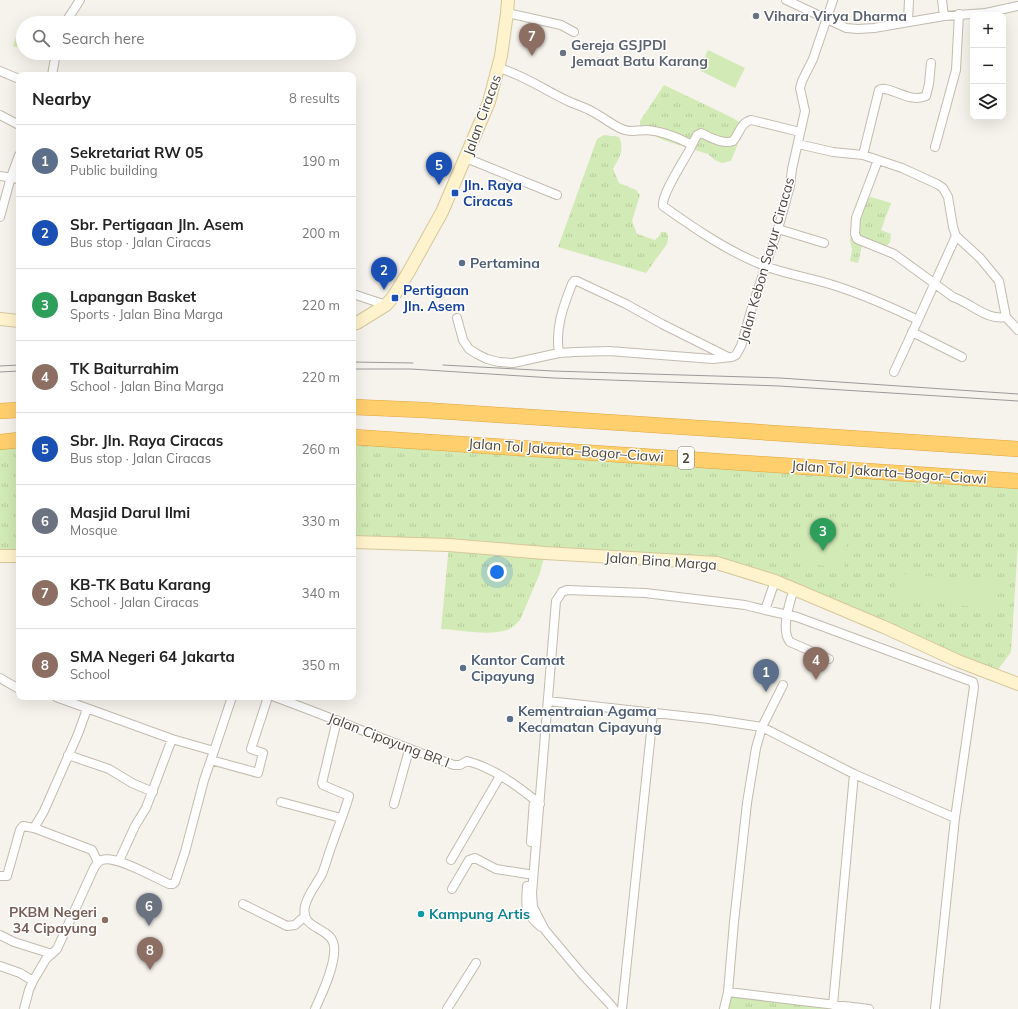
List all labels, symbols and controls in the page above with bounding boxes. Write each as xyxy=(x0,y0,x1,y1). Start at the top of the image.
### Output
place label: Vihara Virya Dharma xyxy=(763,7,907,25)
marker: Vihara Virya Dharma xyxy=(751,11,761,21)
map controls xyxy=(970,12,1006,120)
button: + xyxy=(970,12,1006,48)
search box xyxy=(16,16,356,60)
pin: 7 xyxy=(519,23,545,56)
icon: search xyxy=(30,27,52,49)
text: Search here xyxy=(62,29,144,48)
place label: Gereja GSJPDI Jemaat Batu Karang xyxy=(571,36,708,70)
marker: Gereja GSJPDI Jemaat Batu Karang xyxy=(558,48,568,58)
button: − xyxy=(970,48,1006,84)
street label: Jalan Ciracas xyxy=(459,72,505,158)
button: layers xyxy=(970,84,1006,120)
text: Nearby xyxy=(32,88,91,109)
text: 8 results xyxy=(289,90,340,106)
text: Sekretariat RW 05 xyxy=(70,143,203,162)
pin: 5 xyxy=(426,152,452,185)
text: 1 xyxy=(41,153,49,169)
text: 190 m xyxy=(302,153,340,169)
text: Public building xyxy=(70,162,158,178)
street label: Jalan Kebon Sayur Ciracas xyxy=(734,175,798,345)
place label: Jln. Raya Ciracas xyxy=(463,176,522,210)
marker: Jln. Raya Ciracas xyxy=(450,188,460,198)
text: Sbr. Pertigaan Jln. Asem xyxy=(70,215,244,234)
text: 2 xyxy=(41,225,49,241)
text: 200 m xyxy=(302,225,340,241)
text: Bus stop · Jalan Ciracas xyxy=(70,234,211,250)
place label: Pertamina xyxy=(470,254,540,272)
pin: 2 xyxy=(371,257,397,290)
marker: Pertamina xyxy=(457,258,467,268)
place label: Pertigaan Jln. Asem xyxy=(403,281,469,315)
text: Lapangan Basket xyxy=(70,287,196,306)
marker: Pertigaan Jln. Asem xyxy=(390,293,400,303)
text: 3 xyxy=(41,297,49,313)
text: 220 m xyxy=(302,297,340,313)
text: Sports · Jalan Bina Marga xyxy=(70,306,223,322)
text: TK Baiturrahim xyxy=(70,359,179,378)
text: 4 xyxy=(41,369,49,385)
text: 220 m xyxy=(302,369,340,385)
text: School · Jalan Bina Marga xyxy=(70,378,224,394)
text: Sbr. Jln. Raya Ciracas xyxy=(70,431,223,450)
street label: Jalan Tol Jakarta–Bogor–Ciawi xyxy=(468,434,664,466)
text: 5 xyxy=(41,441,49,457)
text: 260 m xyxy=(302,441,340,457)
road number: 2 xyxy=(678,447,694,469)
text: Bus stop · Jalan Ciracas xyxy=(70,450,211,466)
street label: Jalan Tol Jakarta–Bogor–Ciawi xyxy=(791,456,987,488)
text: Masjid Darul Ilmi xyxy=(70,503,190,522)
text: 6 xyxy=(41,513,49,529)
text: 330 m xyxy=(302,513,340,529)
pin: 3 xyxy=(810,518,836,551)
text: Mosque xyxy=(70,522,117,538)
street label: Jalan Bina Marga xyxy=(605,548,717,574)
your location xyxy=(487,562,507,582)
text: KB-TK Batu Karang xyxy=(70,575,211,594)
text: 7 xyxy=(41,585,49,601)
text: 340 m xyxy=(302,585,340,601)
text: School · Jalan Ciracas xyxy=(70,594,199,610)
text: SMA Negeri 64 Jakarta xyxy=(70,647,235,666)
pin: 4 xyxy=(803,647,829,680)
place label: Kantor Camat Cipayung xyxy=(471,651,566,685)
text: 8 xyxy=(41,657,49,673)
text: 350 m xyxy=(302,657,340,673)
pin: 1 xyxy=(753,659,779,692)
marker: Kantor Camat Cipayung xyxy=(458,663,468,673)
text: School xyxy=(70,666,110,682)
place label: Kementraian Agama Kecamatan Cipayung xyxy=(518,702,662,736)
street label: Jalan Cipayung BR I xyxy=(326,709,452,771)
marker: Kementraian Agama Kecamatan Cipayung xyxy=(505,714,515,724)
pin: 6 xyxy=(136,893,162,926)
place label: PKBM Negeri 34 Cipayung xyxy=(9,903,97,937)
place label: Kampung Artis xyxy=(429,905,530,923)
marker: Kampung Artis xyxy=(416,909,426,919)
marker: PKBM Negeri 34 Cipayung xyxy=(100,915,110,925)
pin: 8 xyxy=(137,937,163,970)

